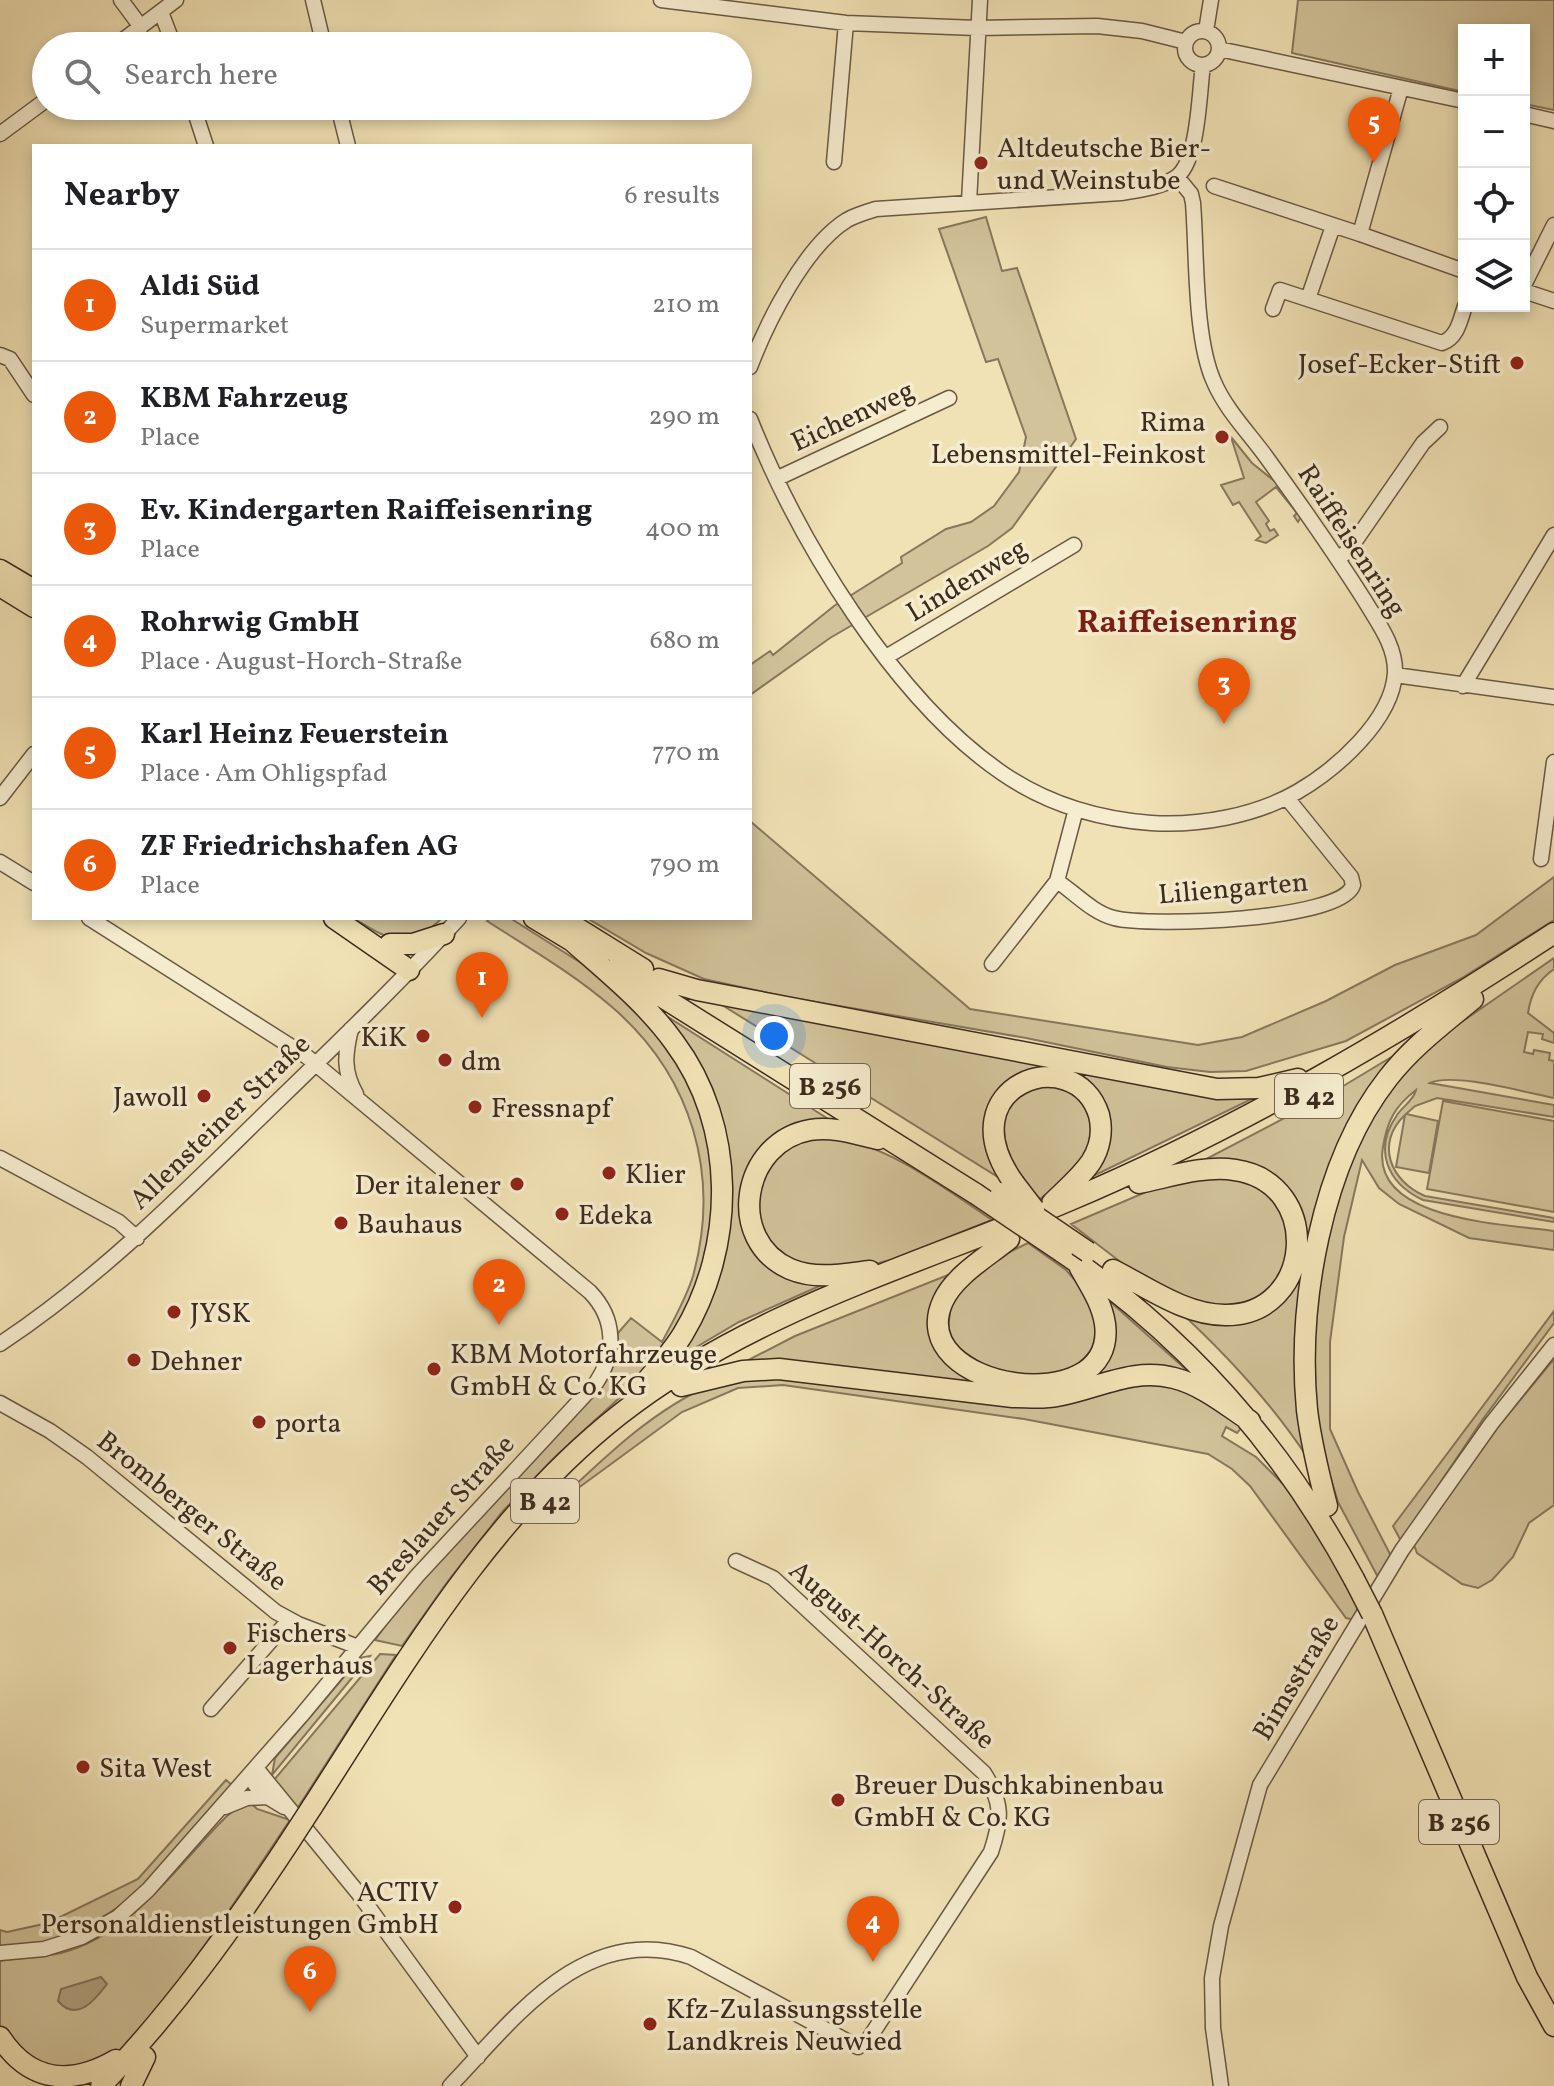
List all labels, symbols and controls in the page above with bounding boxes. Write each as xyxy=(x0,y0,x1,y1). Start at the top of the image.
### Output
map controls xyxy=(1458,24,1530,312)
button: + xyxy=(1458,24,1530,96)
search box xyxy=(32,32,752,120)
icon: search xyxy=(60,54,104,98)
text: Search here xyxy=(124,55,278,97)
button: − xyxy=(1458,96,1530,168)
pin: 5 xyxy=(1348,97,1400,163)
place label: Altdeutsche Bier- und Weinstube xyxy=(997,130,1211,201)
marker: Altdeutsche Bier- und Weinstube xyxy=(972,154,990,172)
button: locate xyxy=(1458,168,1530,240)
text: Nearby xyxy=(64,173,180,220)
text: 6 results xyxy=(625,178,720,214)
button: layers xyxy=(1458,240,1530,312)
text: Aldi Süd xyxy=(140,266,260,308)
text: 1 xyxy=(85,287,95,323)
text: 210 m xyxy=(652,287,720,323)
text: Supermarket xyxy=(140,308,289,344)
place label: Josef-Ecker-Stift xyxy=(1298,346,1501,385)
marker: Josef-Ecker-Stift xyxy=(1508,354,1526,372)
street label: Eichenweg xyxy=(785,372,921,463)
text: KBM Fahrzeug xyxy=(140,378,348,420)
text: 2 xyxy=(83,399,97,435)
text: 290 m xyxy=(648,399,720,435)
place label: Rima Lebensmittel-Feinkost xyxy=(931,404,1206,475)
text: Place xyxy=(140,420,200,456)
marker: Rima Lebensmittel-Feinkost xyxy=(1213,428,1231,446)
street label: Raiffeisenring xyxy=(1287,457,1415,625)
text: Ev. Kindergarten Raiffeisenring xyxy=(140,490,592,532)
text: 3 xyxy=(83,511,97,547)
text: 400 m xyxy=(645,511,720,547)
street label: Lindenweg xyxy=(900,530,1035,632)
text: Place xyxy=(140,532,200,568)
text: Rohrwig GmbH xyxy=(140,602,360,644)
district label: Raiffeisenring xyxy=(1077,602,1297,646)
text: 4 xyxy=(82,623,98,659)
text: 680 m xyxy=(650,623,720,659)
text: Place · August-Horch-Straße xyxy=(140,644,462,680)
pin: 3 xyxy=(1198,658,1250,724)
text: Karl Heinz Feuerstein xyxy=(140,714,449,756)
text: 5 xyxy=(84,735,96,771)
text: 770 m xyxy=(652,735,720,771)
text: Place · Am Ohligspfad xyxy=(140,756,388,792)
text: ZF Friedrichshafen AG xyxy=(140,826,458,868)
text: 6 xyxy=(83,847,97,883)
text: 790 m xyxy=(650,847,720,883)
street label: Liliengarten xyxy=(1157,864,1310,915)
text: Place xyxy=(140,868,200,904)
pin: 1 xyxy=(456,952,508,1018)
your location xyxy=(754,1016,794,1056)
place label: KiK xyxy=(361,1019,407,1058)
street label: Allensteiner Straße xyxy=(122,1026,320,1219)
marker: KiK xyxy=(414,1027,432,1045)
place label: dm xyxy=(461,1043,502,1082)
marker: dm xyxy=(436,1051,454,1069)
road number: B 256 xyxy=(790,1064,870,1108)
road number: B 42 xyxy=(1275,1074,1343,1118)
place label: Jawoll xyxy=(113,1079,188,1118)
marker: Jawoll xyxy=(195,1087,213,1105)
place label: Fressnapf xyxy=(491,1090,614,1129)
marker: Fressnapf xyxy=(466,1098,484,1116)
place label: Klier xyxy=(625,1156,686,1195)
marker: Klier xyxy=(600,1164,618,1182)
place label: Der italener xyxy=(354,1167,501,1206)
marker: Der italener xyxy=(508,1175,526,1193)
place label: Edeka xyxy=(578,1197,653,1236)
marker: Edeka xyxy=(553,1205,571,1223)
place label: Bauhaus xyxy=(357,1206,463,1245)
marker: Bauhaus xyxy=(332,1214,350,1232)
pin: 2 xyxy=(473,1259,525,1325)
place label: JYSK xyxy=(190,1295,251,1334)
marker: JYSK xyxy=(165,1303,183,1321)
place label: KBM Motorfahrzeuge GmbH & Co. KG xyxy=(450,1336,717,1407)
place label: Dehner xyxy=(150,1343,242,1382)
marker: Dehner xyxy=(125,1351,143,1369)
marker: KBM Motorfahrzeuge GmbH & Co. KG xyxy=(425,1360,443,1378)
place label: porta xyxy=(275,1405,341,1444)
marker: porta xyxy=(250,1413,268,1431)
street label: Bromberger Straße xyxy=(88,1423,295,1601)
street label: Breslauer Straße xyxy=(359,1427,525,1605)
road number: B 42 xyxy=(511,1479,579,1523)
street label: August-Horch-Straße xyxy=(779,1552,1003,1759)
street label: Bimsstraße xyxy=(1244,1608,1350,1748)
place label: Fischers Lagerhaus xyxy=(246,1615,373,1686)
marker: Fischers Lagerhaus xyxy=(221,1639,239,1657)
place label: Sita West xyxy=(99,1750,212,1789)
marker: Sita West xyxy=(74,1758,92,1776)
place label: Breuer Duschkabinenbau GmbH & Co. KG xyxy=(854,1767,1164,1838)
marker: Breuer Duschkabinenbau GmbH & Co. KG xyxy=(829,1791,847,1809)
road number: B 256 xyxy=(1419,1800,1499,1844)
place label: ACTIV Personaldienstleistungen GmbH xyxy=(40,1874,439,1945)
pin: 4 xyxy=(847,1896,899,1962)
marker: ACTIV Personaldienstleistungen GmbH xyxy=(446,1898,464,1916)
pin: 6 xyxy=(284,1946,336,2012)
place label: Kfz-Zulassungsstelle Landkreis Neuwied xyxy=(666,1991,923,2062)
marker: Kfz-Zulassungsstelle Landkreis Neuwied xyxy=(641,2015,659,2033)

